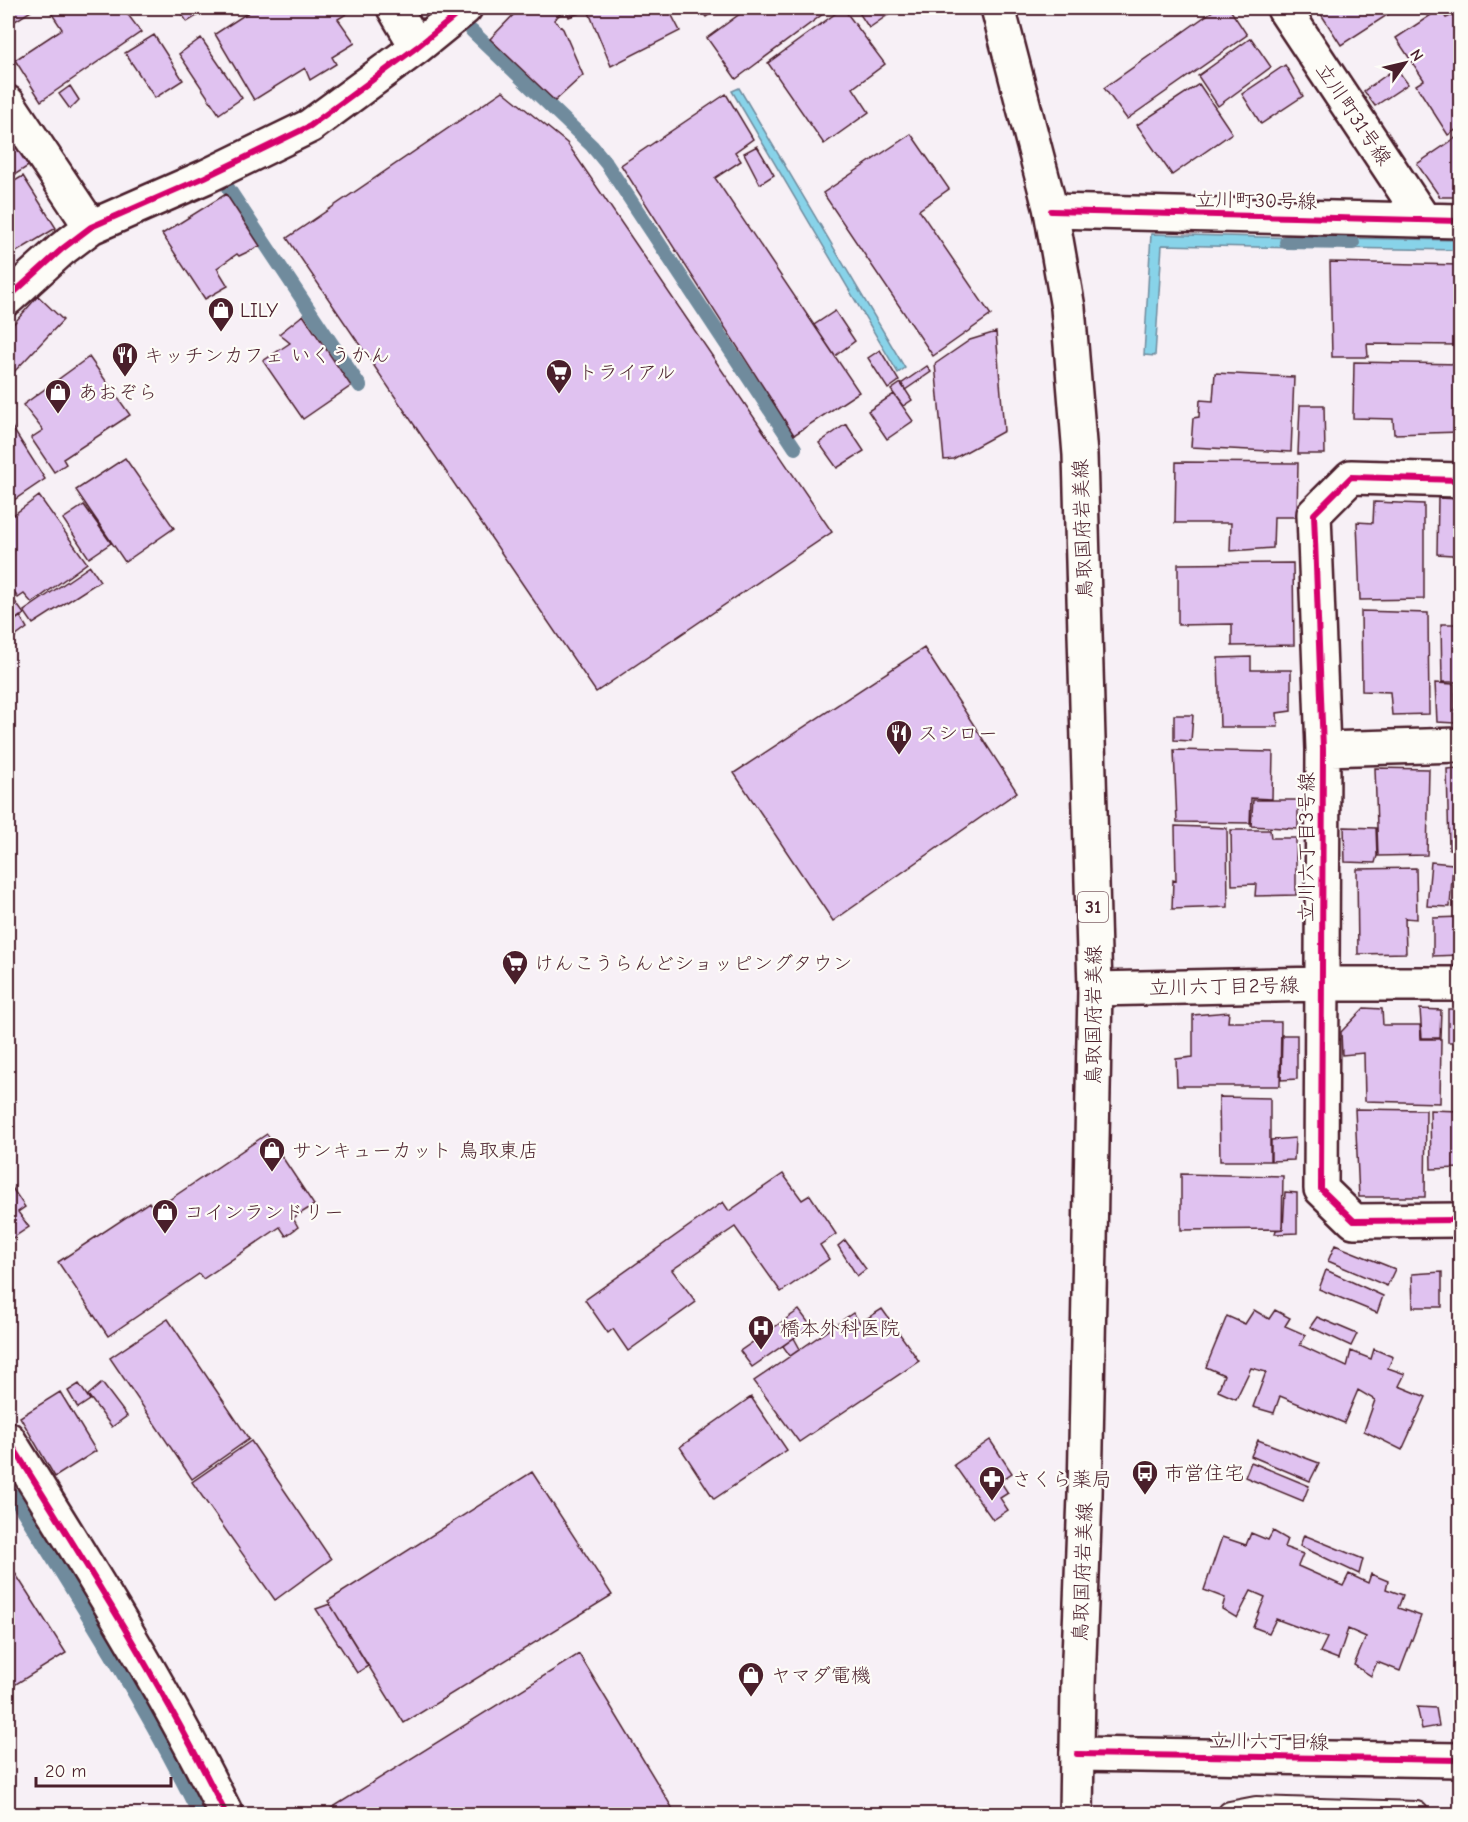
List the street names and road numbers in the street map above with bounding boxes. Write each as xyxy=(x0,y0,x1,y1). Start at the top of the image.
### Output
street label: 立川町31号線 xyxy=(1311,59,1396,170)
street label: 立川町30号線 xyxy=(1195,188,1317,213)
street label: 鳥取国府岩美線 xyxy=(1069,459,1096,599)
street label: 立川六丁目3号線 xyxy=(1295,772,1318,922)
road number: 31 xyxy=(1078,892,1108,922)
street label: 鳥取国府岩美線 xyxy=(1082,945,1105,1085)
street label: 立川六丁目2号線 xyxy=(1149,974,1299,999)
street label: 鳥取国府岩美線 xyxy=(1069,1502,1096,1642)
street label: 立川六丁目線 xyxy=(1209,1729,1329,1754)

